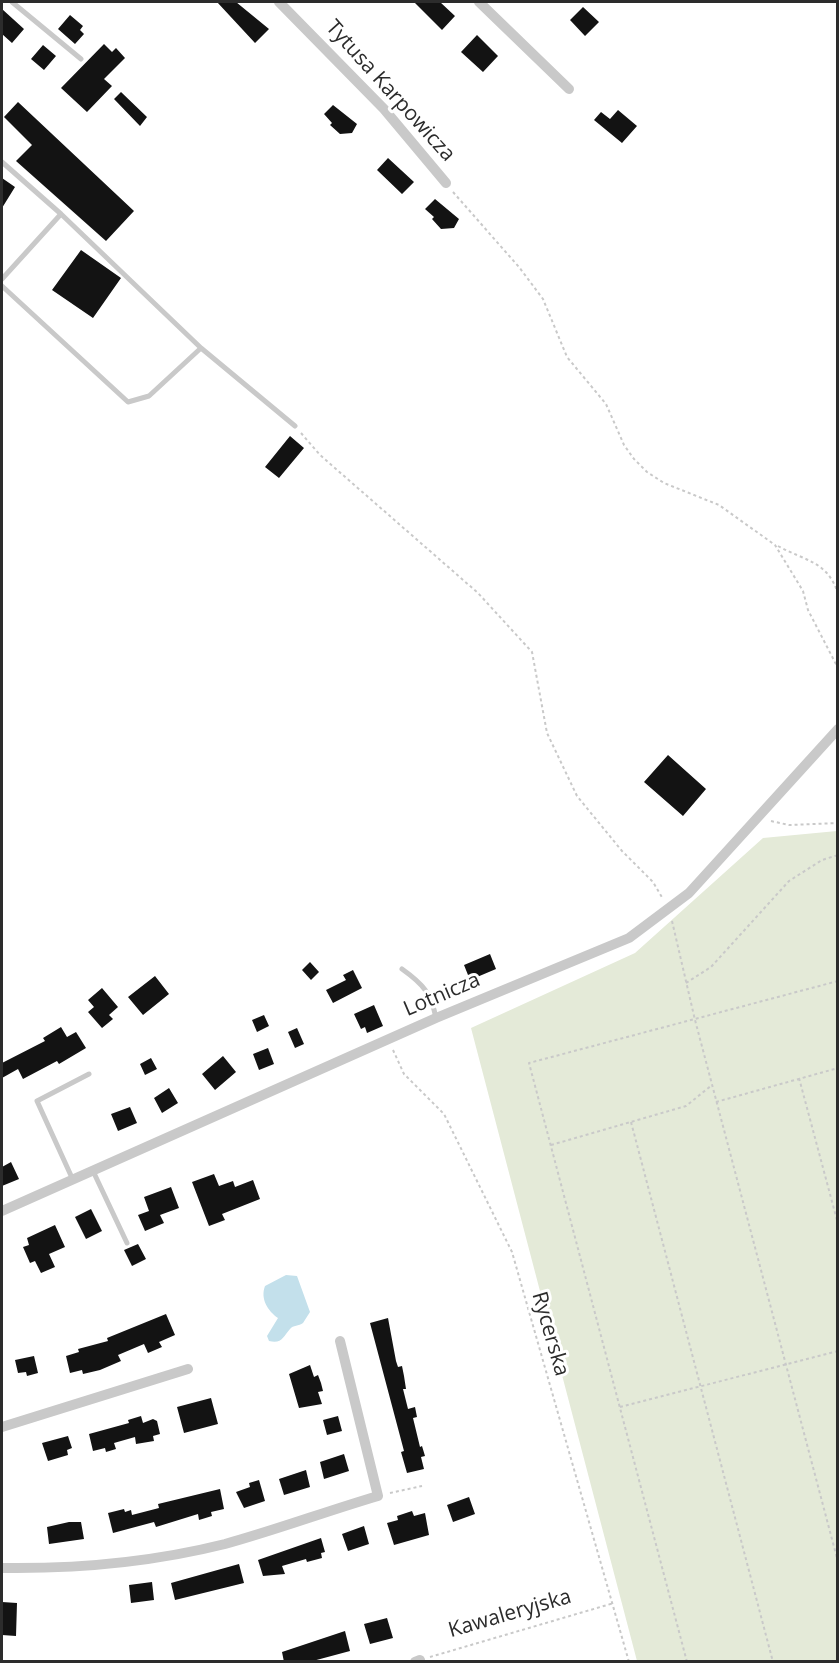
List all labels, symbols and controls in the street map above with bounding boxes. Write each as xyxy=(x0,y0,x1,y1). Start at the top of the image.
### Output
street label: Tytusa Karpowicza xyxy=(320,15,460,167)
street label: Lotnicza xyxy=(400,968,484,1022)
street label: Rycerska xyxy=(526,1289,574,1379)
street label: Kawaleryjska xyxy=(446,1584,574,1644)

